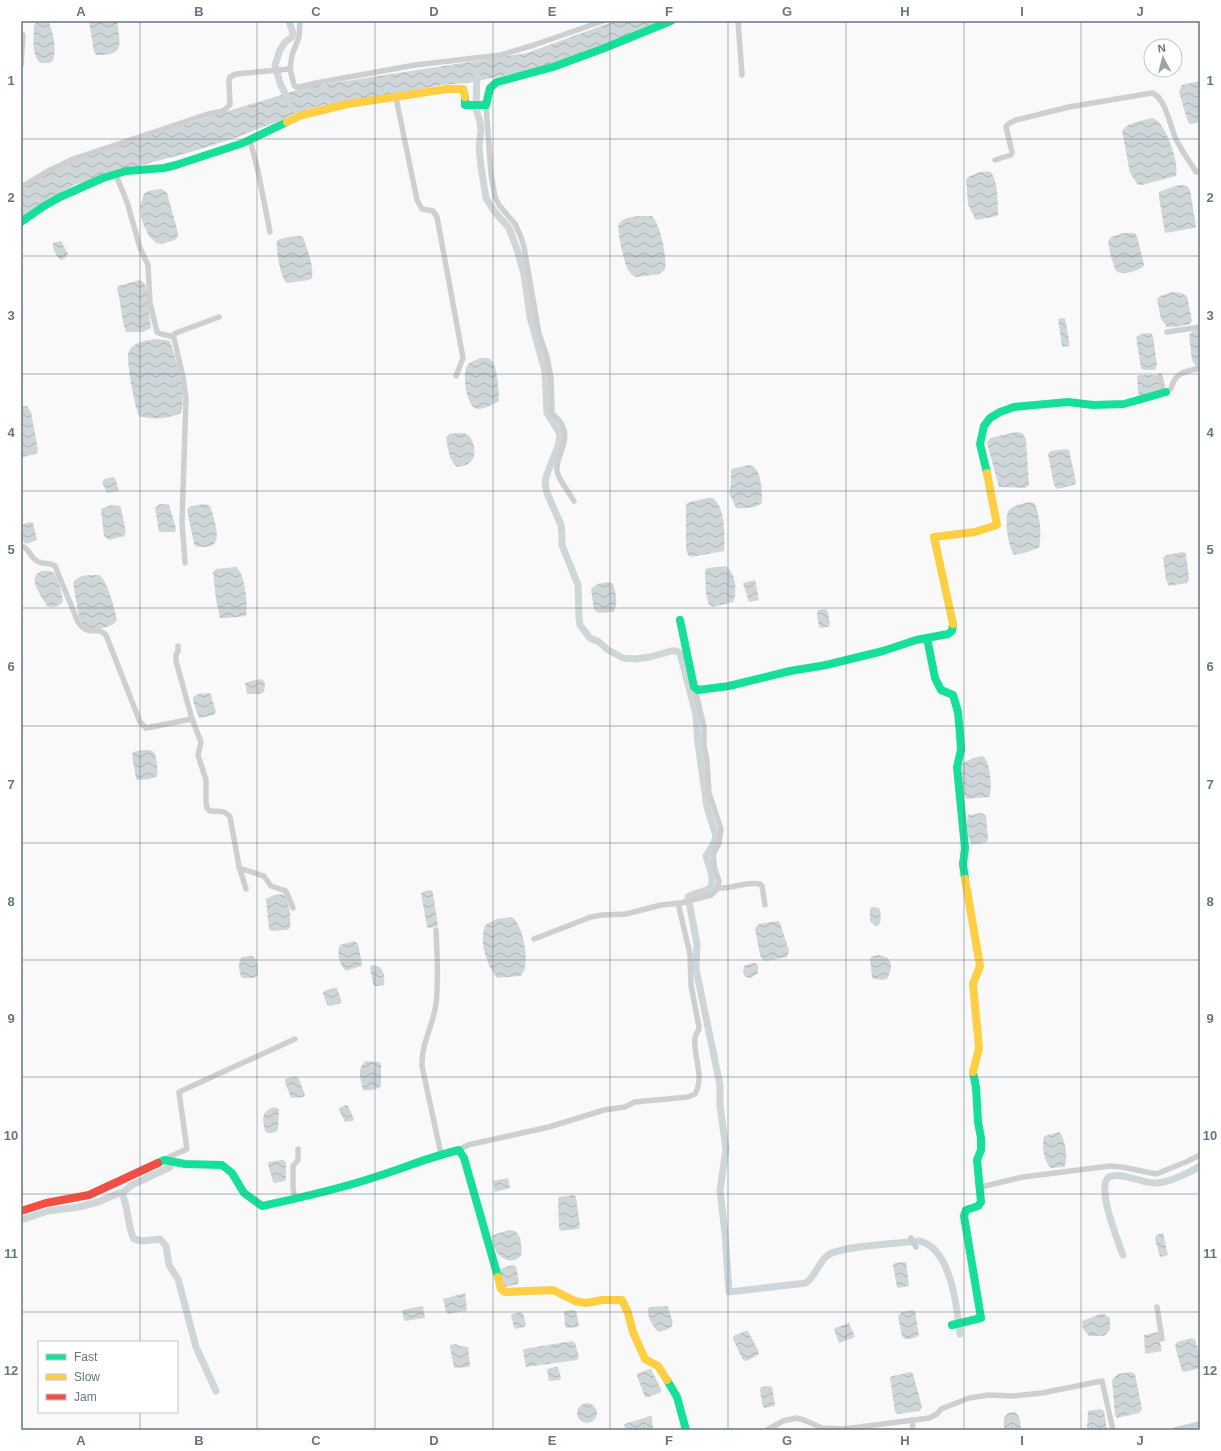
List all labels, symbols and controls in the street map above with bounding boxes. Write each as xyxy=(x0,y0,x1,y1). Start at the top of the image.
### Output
text: A xyxy=(76,4,86,19)
text: B xyxy=(194,4,204,19)
text: C xyxy=(311,4,321,19)
text: D xyxy=(429,4,439,19)
text: E xyxy=(548,4,557,19)
text: F xyxy=(665,4,673,19)
text: G xyxy=(782,4,792,19)
text: H xyxy=(900,4,910,19)
text: I xyxy=(1020,4,1024,19)
text: J xyxy=(1136,4,1144,19)
north arrow xyxy=(1143,38,1183,78)
text: N xyxy=(1157,42,1167,55)
text: 1 xyxy=(7,73,15,88)
text: 1 xyxy=(1206,73,1214,88)
text: 2 xyxy=(7,190,15,205)
text: 2 xyxy=(1206,190,1214,205)
text: 3 xyxy=(7,308,15,323)
text: 3 xyxy=(1206,308,1214,323)
text: 4 xyxy=(7,425,15,440)
text: 4 xyxy=(1206,425,1214,440)
text: 5 xyxy=(7,542,15,557)
text: 5 xyxy=(1206,542,1214,557)
text: 6 xyxy=(7,659,15,674)
text: 6 xyxy=(1206,659,1214,674)
text: 7 xyxy=(7,777,15,792)
text: 7 xyxy=(1206,777,1214,792)
text: 8 xyxy=(7,894,15,909)
text: 8 xyxy=(1206,894,1214,909)
text: 9 xyxy=(7,1011,15,1026)
text: 9 xyxy=(1206,1011,1214,1026)
text: 10 xyxy=(4,1128,18,1143)
text: 10 xyxy=(1203,1128,1217,1143)
text: 11 xyxy=(4,1246,18,1261)
text: 11 xyxy=(1203,1246,1217,1261)
legend xyxy=(38,1341,178,1413)
text: Fast xyxy=(74,1350,98,1364)
text: 12 xyxy=(4,1363,18,1378)
text: 12 xyxy=(1203,1363,1217,1378)
text: Slow xyxy=(74,1370,100,1384)
text: Jam xyxy=(74,1390,97,1404)
text: A xyxy=(76,1433,86,1448)
text: B xyxy=(194,1433,204,1448)
text: C xyxy=(311,1433,321,1448)
text: D xyxy=(429,1433,439,1448)
text: E xyxy=(548,1433,557,1448)
text: F xyxy=(665,1433,673,1448)
text: G xyxy=(782,1433,792,1448)
text: H xyxy=(900,1433,910,1448)
text: I xyxy=(1020,1433,1024,1448)
text: J xyxy=(1136,1433,1144,1448)

